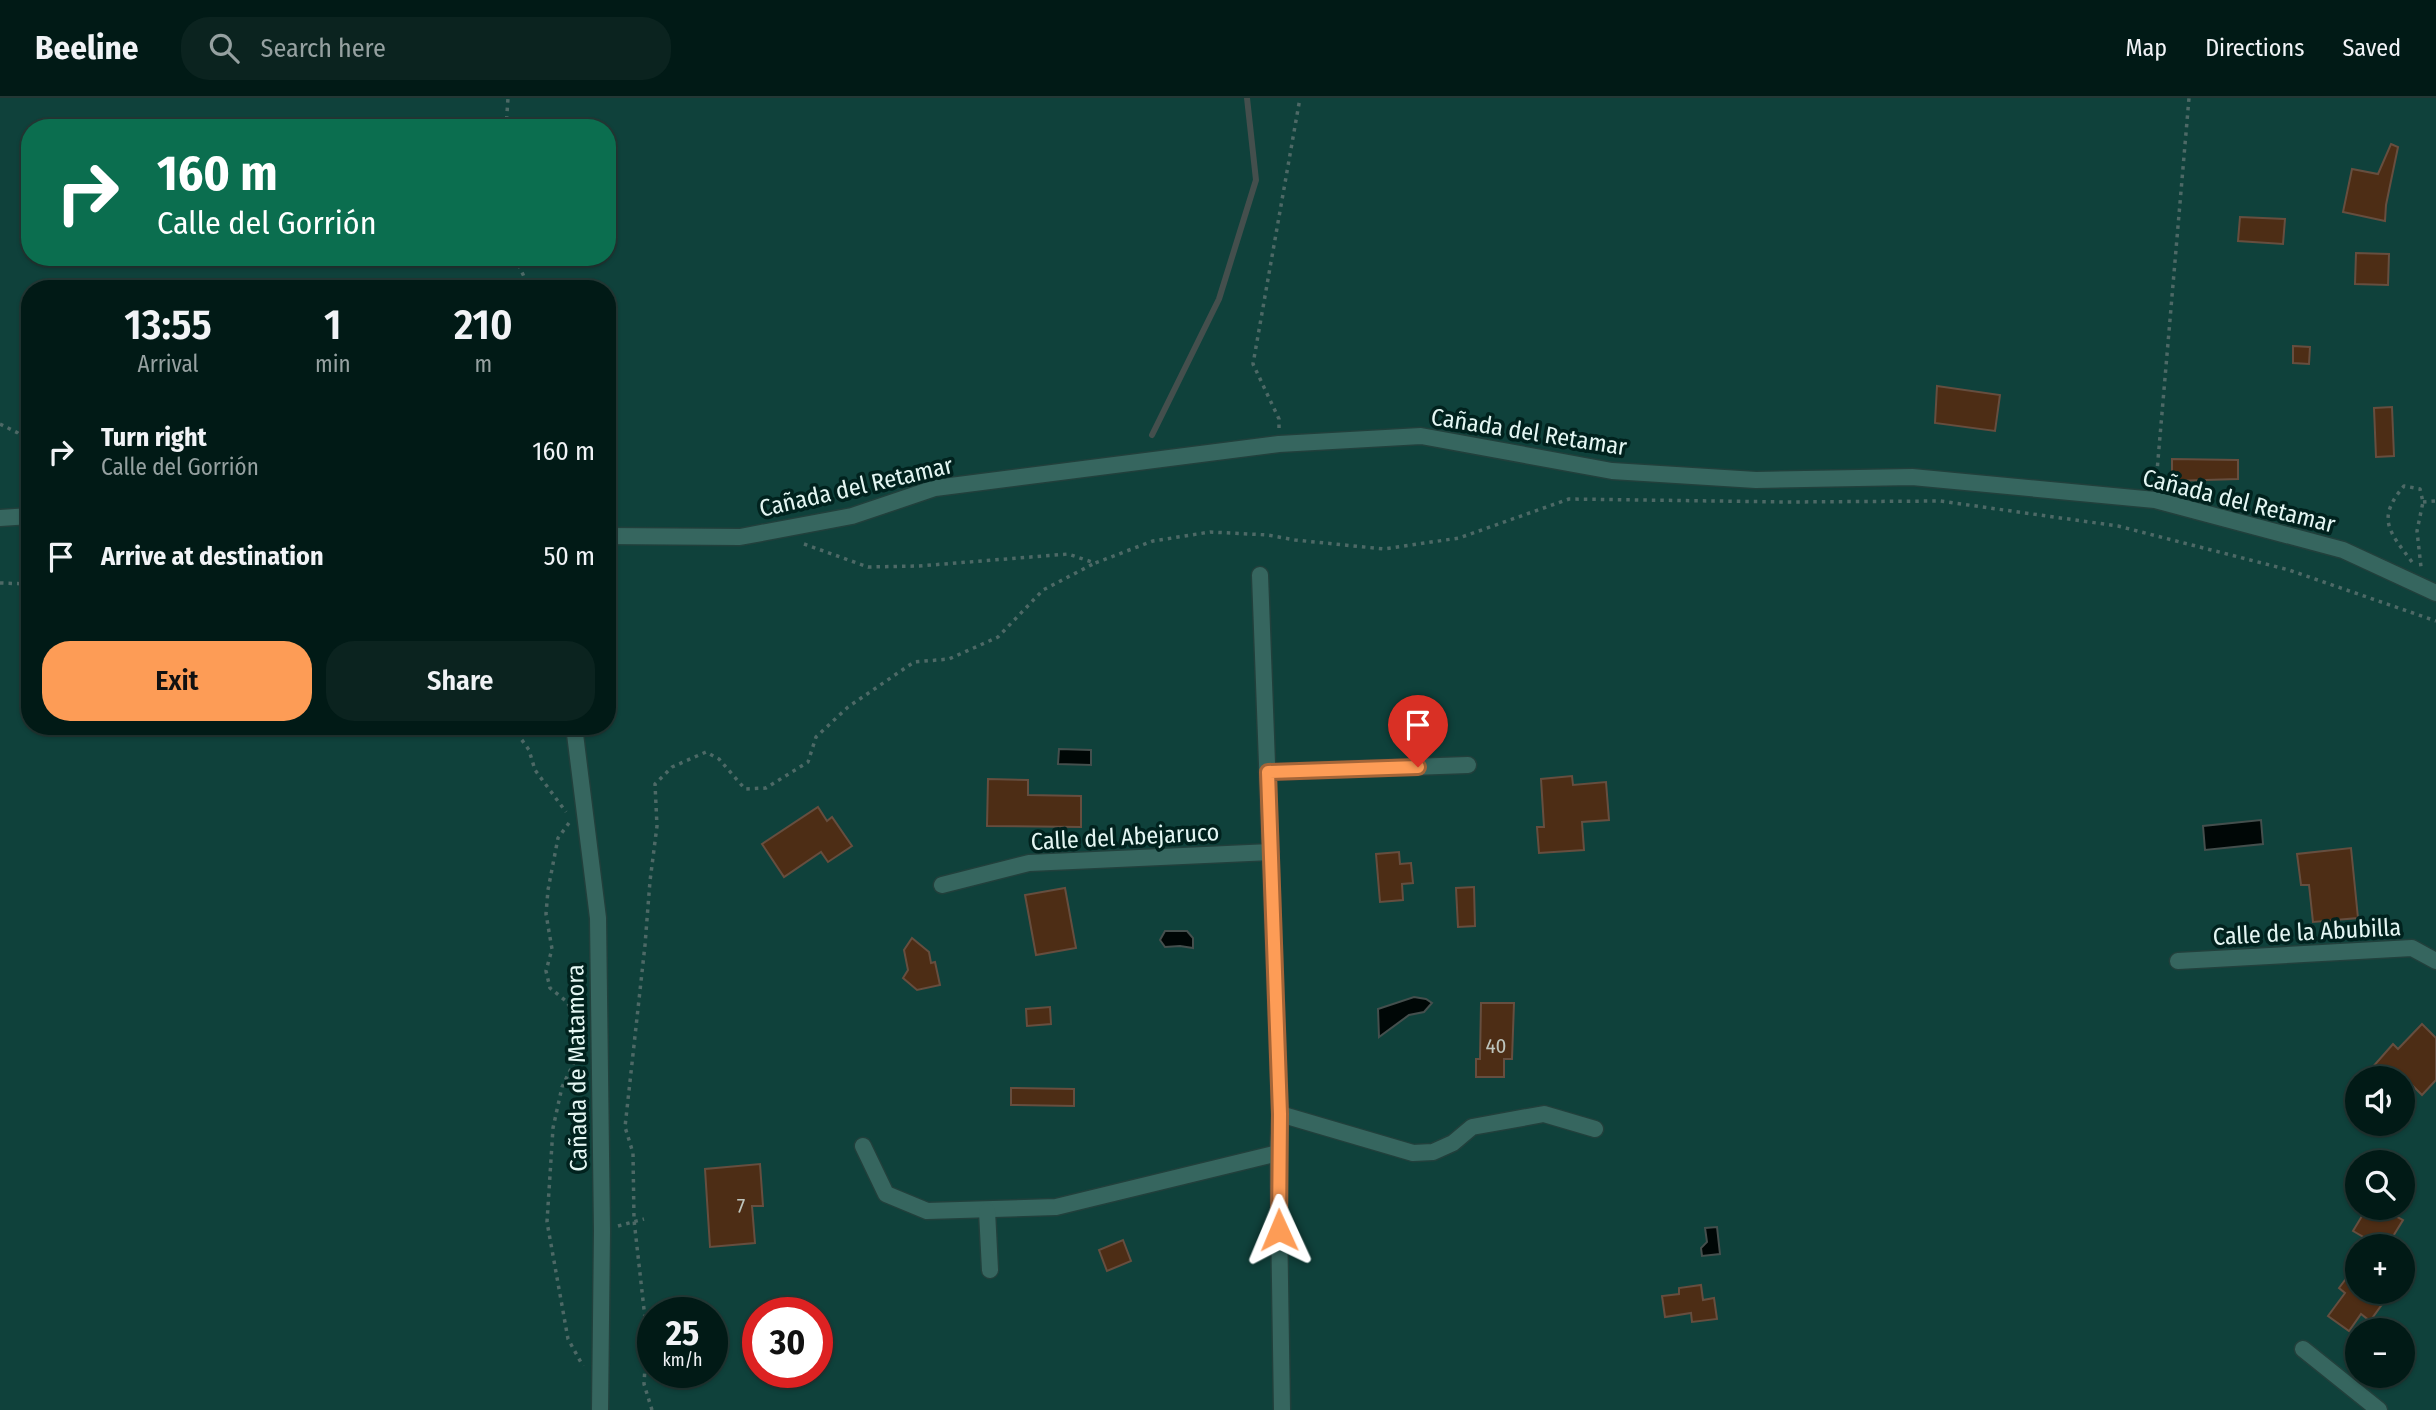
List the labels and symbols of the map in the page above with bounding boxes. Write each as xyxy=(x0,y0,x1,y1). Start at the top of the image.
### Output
street label: Cañada del Retamar xyxy=(1429,403,1629,461)
street label: Cañada del Retamar xyxy=(757,451,956,523)
street label: Cañada del Retamar xyxy=(2140,464,2339,539)
pin xyxy=(1388,695,1448,767)
street label: Calle del Abejaruco xyxy=(1030,818,1220,856)
street label: Calle de la Abubilla xyxy=(2212,913,2402,951)
street label: Cañada de Matamora xyxy=(561,964,593,1172)
house number: 40 xyxy=(1485,1033,1507,1059)
house number: 7 xyxy=(737,1193,745,1219)
position arrow xyxy=(1242,1193,1316,1267)
speed limit sign: 30 xyxy=(742,1297,833,1388)

